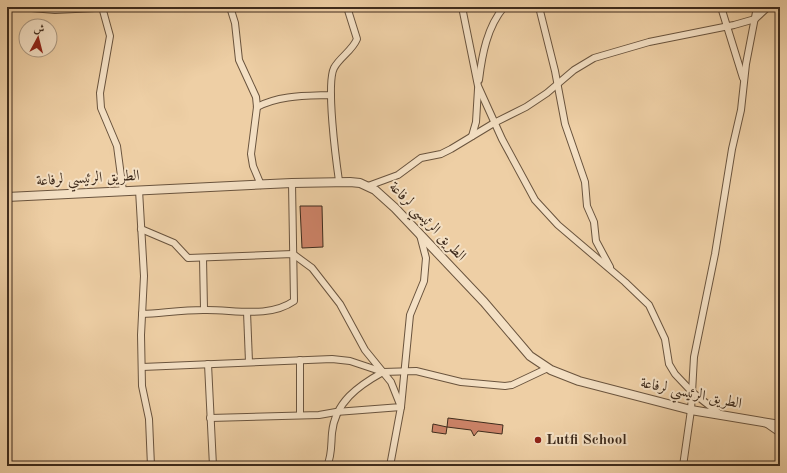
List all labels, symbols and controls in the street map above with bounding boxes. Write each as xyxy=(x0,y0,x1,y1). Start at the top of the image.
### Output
north arrow xyxy=(18,18,58,58)
text: ش xyxy=(33,23,45,36)
street label: الطريق الرئيسي لرفاعة xyxy=(36,168,140,194)
street label: الطريق الرئيسي لرفاعة xyxy=(382,179,469,268)
street label: الطريق الرئيسي لرفاعة xyxy=(638,375,743,417)
place label: Lutfi School xyxy=(546,433,627,448)
marker: Lutfi School xyxy=(533,435,543,445)

